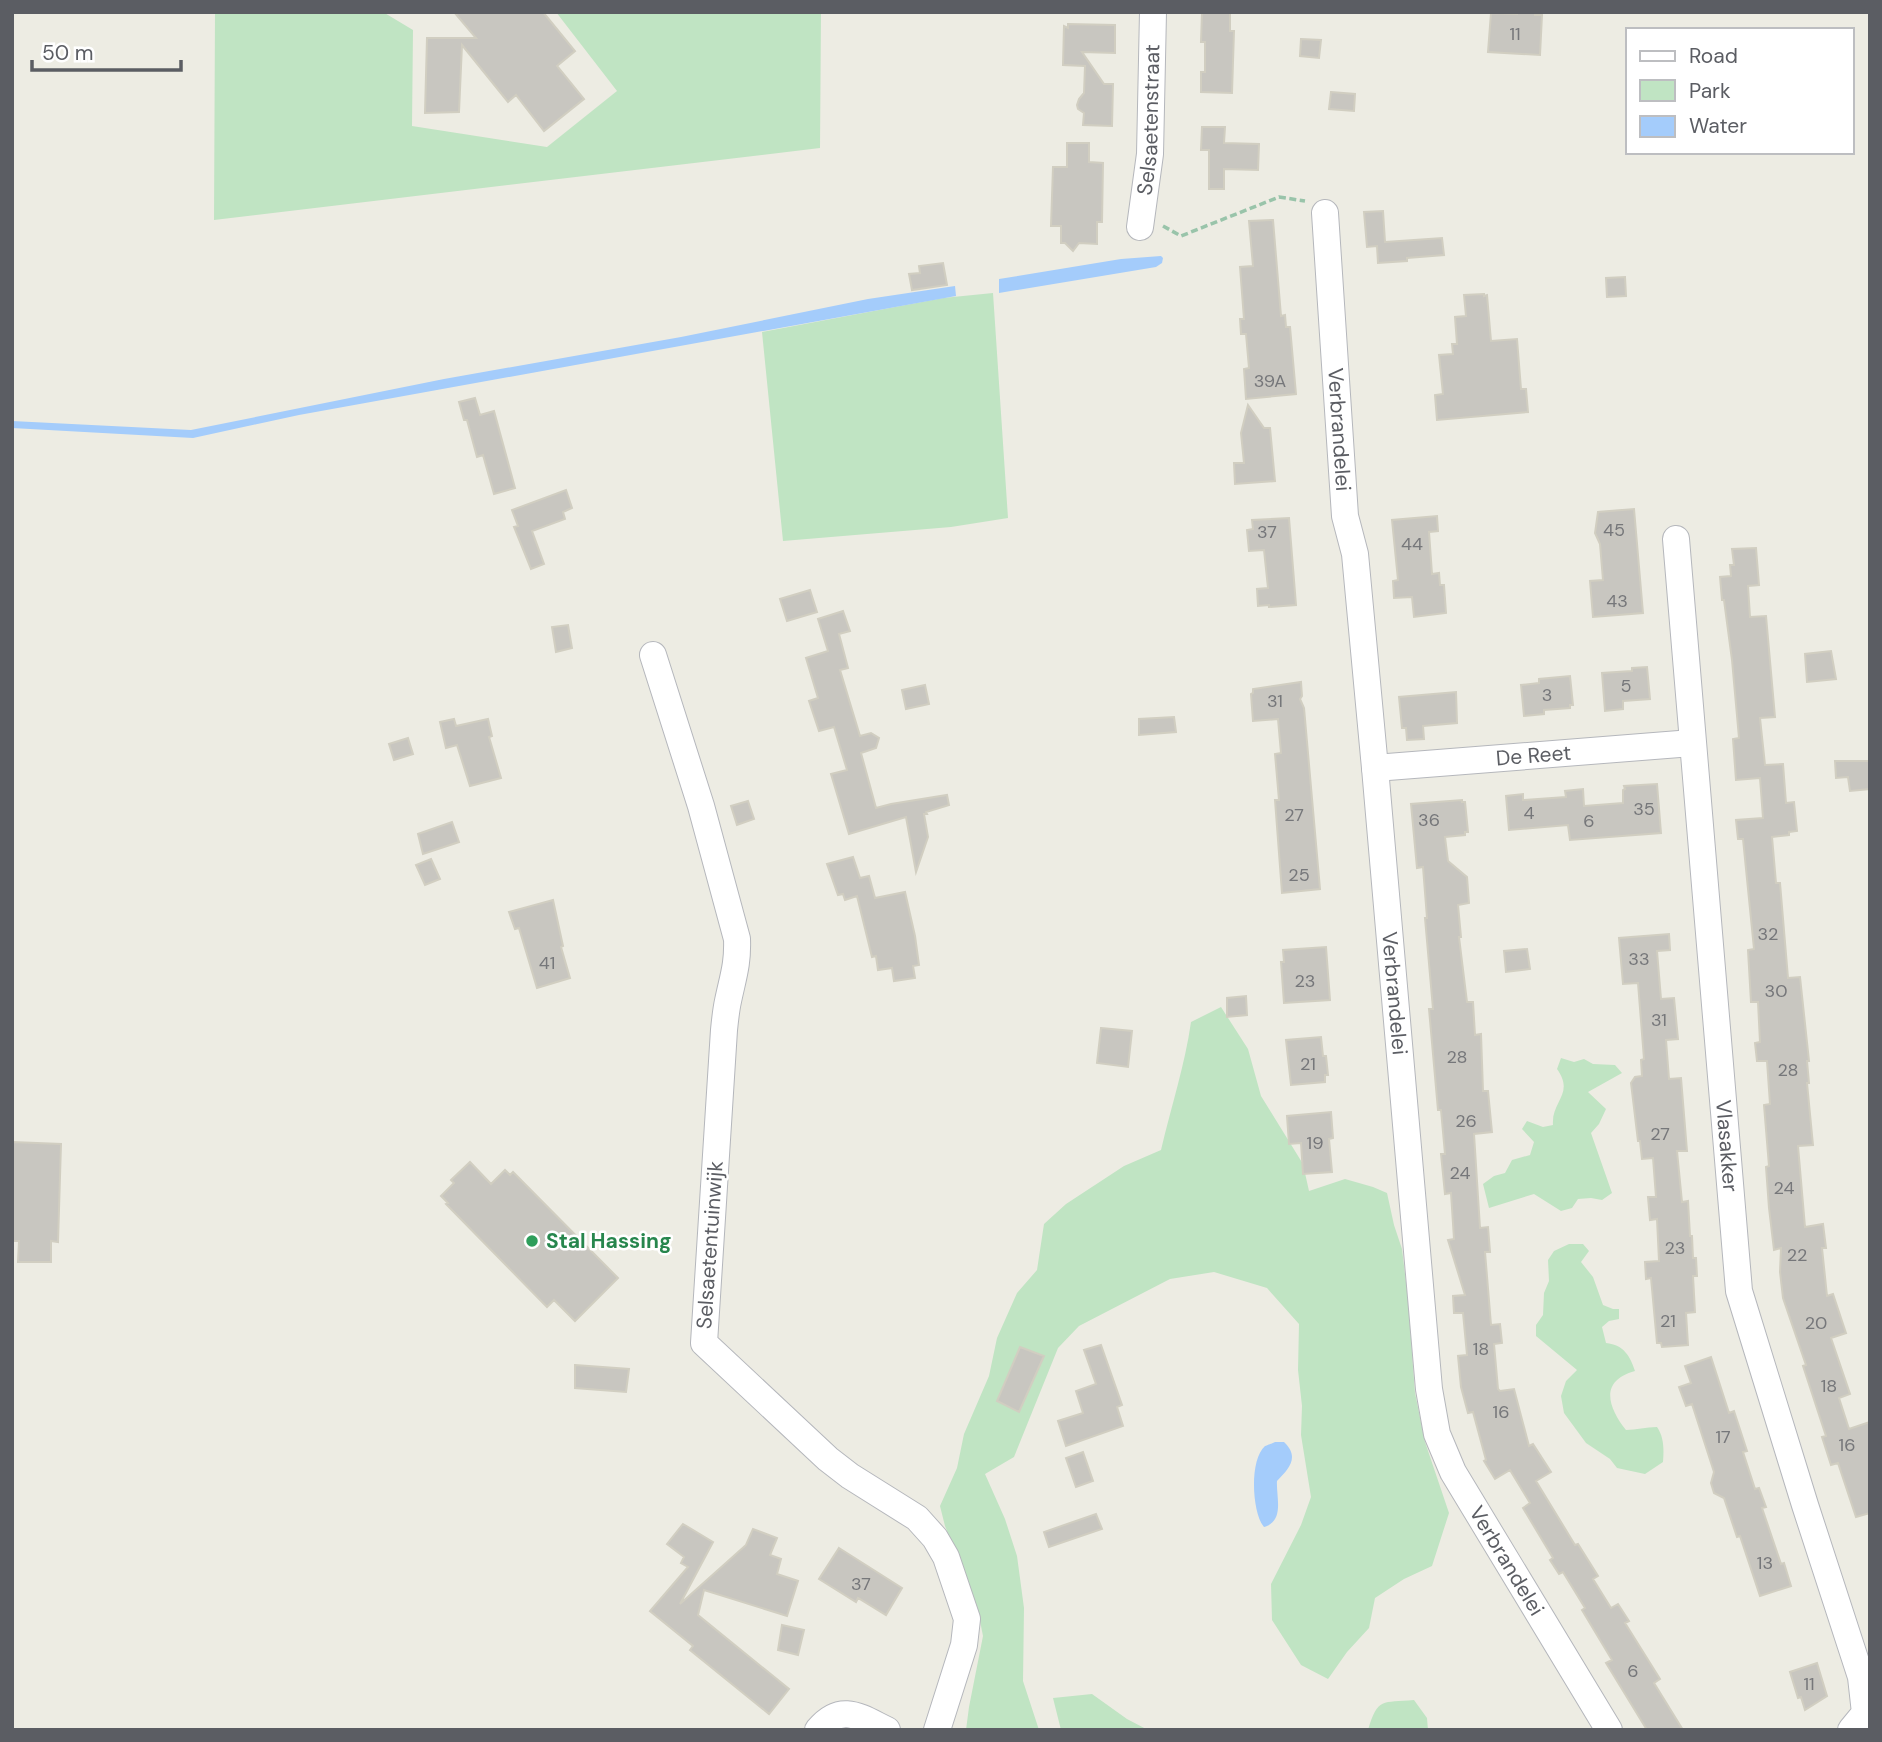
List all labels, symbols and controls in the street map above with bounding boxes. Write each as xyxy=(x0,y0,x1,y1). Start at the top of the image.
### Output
house number: 11 xyxy=(1509,22,1521,46)
scale bar xyxy=(32,28,180,72)
legend xyxy=(1626,28,1854,154)
text: 50 m xyxy=(42,39,93,67)
text: Road xyxy=(1689,42,1738,70)
street label: Selsaetenstraat xyxy=(1131,44,1166,197)
text: Park xyxy=(1689,77,1731,105)
text: Water xyxy=(1689,112,1747,140)
street label: Verbrandelei xyxy=(1321,367,1357,492)
house number: 39A xyxy=(1254,369,1286,393)
house number: 45 xyxy=(1603,518,1625,542)
house number: 37 xyxy=(1257,520,1277,544)
house number: 44 xyxy=(1401,532,1423,556)
house number: 43 xyxy=(1606,589,1628,613)
house number: 5 xyxy=(1621,674,1631,698)
house number: 3 xyxy=(1542,683,1552,707)
house number: 31 xyxy=(1267,689,1283,713)
street label: De Reet xyxy=(1495,739,1572,772)
house number: 35 xyxy=(1633,797,1655,821)
house number: 4 xyxy=(1524,801,1535,825)
house number: 27 xyxy=(1284,803,1304,827)
house number: 36 xyxy=(1418,808,1440,832)
house number: 6 xyxy=(1583,809,1595,833)
house number: 25 xyxy=(1288,863,1310,887)
house number: 32 xyxy=(1757,922,1779,946)
street label: Verbrandelei xyxy=(1375,930,1414,1056)
house number: 33 xyxy=(1628,947,1650,971)
house number: 41 xyxy=(539,951,555,975)
house number: 23 xyxy=(1294,969,1316,993)
house number: 30 xyxy=(1765,979,1787,1003)
house number: 31 xyxy=(1651,1008,1667,1032)
house number: 28 xyxy=(1446,1045,1468,1069)
house number: 21 xyxy=(1300,1052,1316,1076)
house number: 28 xyxy=(1777,1058,1799,1082)
street label: Vlasakker xyxy=(1709,1099,1745,1193)
house number: 26 xyxy=(1455,1109,1477,1133)
house number: 27 xyxy=(1650,1122,1670,1146)
house number: 19 xyxy=(1307,1131,1323,1155)
street label: Selsaetentuinwijk xyxy=(690,1160,730,1330)
house number: 24 xyxy=(1450,1161,1471,1185)
house number: 24 xyxy=(1774,1176,1795,1200)
place label: Stal Hassing xyxy=(546,1227,672,1255)
marker: Stal Hassing xyxy=(524,1233,540,1249)
house number: 23 xyxy=(1664,1236,1686,1260)
house number: 22 xyxy=(1787,1243,1807,1267)
house number: 21 xyxy=(1660,1309,1676,1333)
house number: 20 xyxy=(1805,1311,1827,1335)
house number: 18 xyxy=(1473,1337,1489,1361)
house number: 18 xyxy=(1821,1374,1837,1398)
house number: 16 xyxy=(1493,1400,1509,1424)
house number: 17 xyxy=(1715,1425,1731,1449)
house number: 16 xyxy=(1839,1433,1855,1457)
street label: Verbrandelei xyxy=(1463,1501,1551,1621)
house number: 13 xyxy=(1757,1551,1773,1575)
house number: 37 xyxy=(851,1572,871,1596)
house number: 6 xyxy=(1627,1659,1639,1683)
house number: 11 xyxy=(1803,1672,1815,1696)

